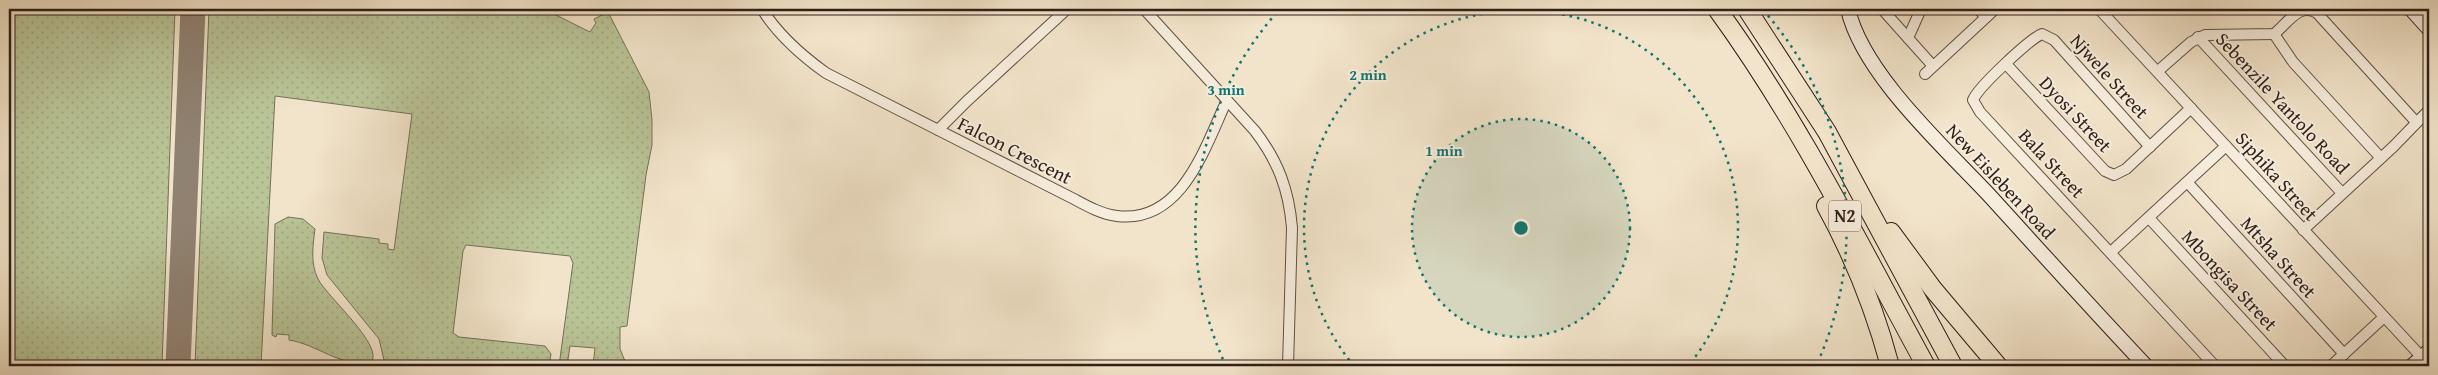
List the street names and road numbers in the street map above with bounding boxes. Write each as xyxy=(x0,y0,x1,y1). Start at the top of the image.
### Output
street label: Sebenzile Yantolo Road xyxy=(2210,26,2357,181)
street label: Njwele Street xyxy=(2064,27,2156,125)
street label: Dyosi Street xyxy=(2033,70,2119,159)
street label: Falcon Crescent xyxy=(953,109,1077,191)
street label: New Eisleben Road xyxy=(1940,117,2063,246)
street label: Bala Street xyxy=(2012,122,2092,204)
street label: Siphika Street xyxy=(2229,125,2325,227)
road number: N2 xyxy=(1829,200,1861,232)
street label: Mtsha Street xyxy=(2235,210,2324,304)
street label: Mbongisa Street xyxy=(2176,223,2285,337)

